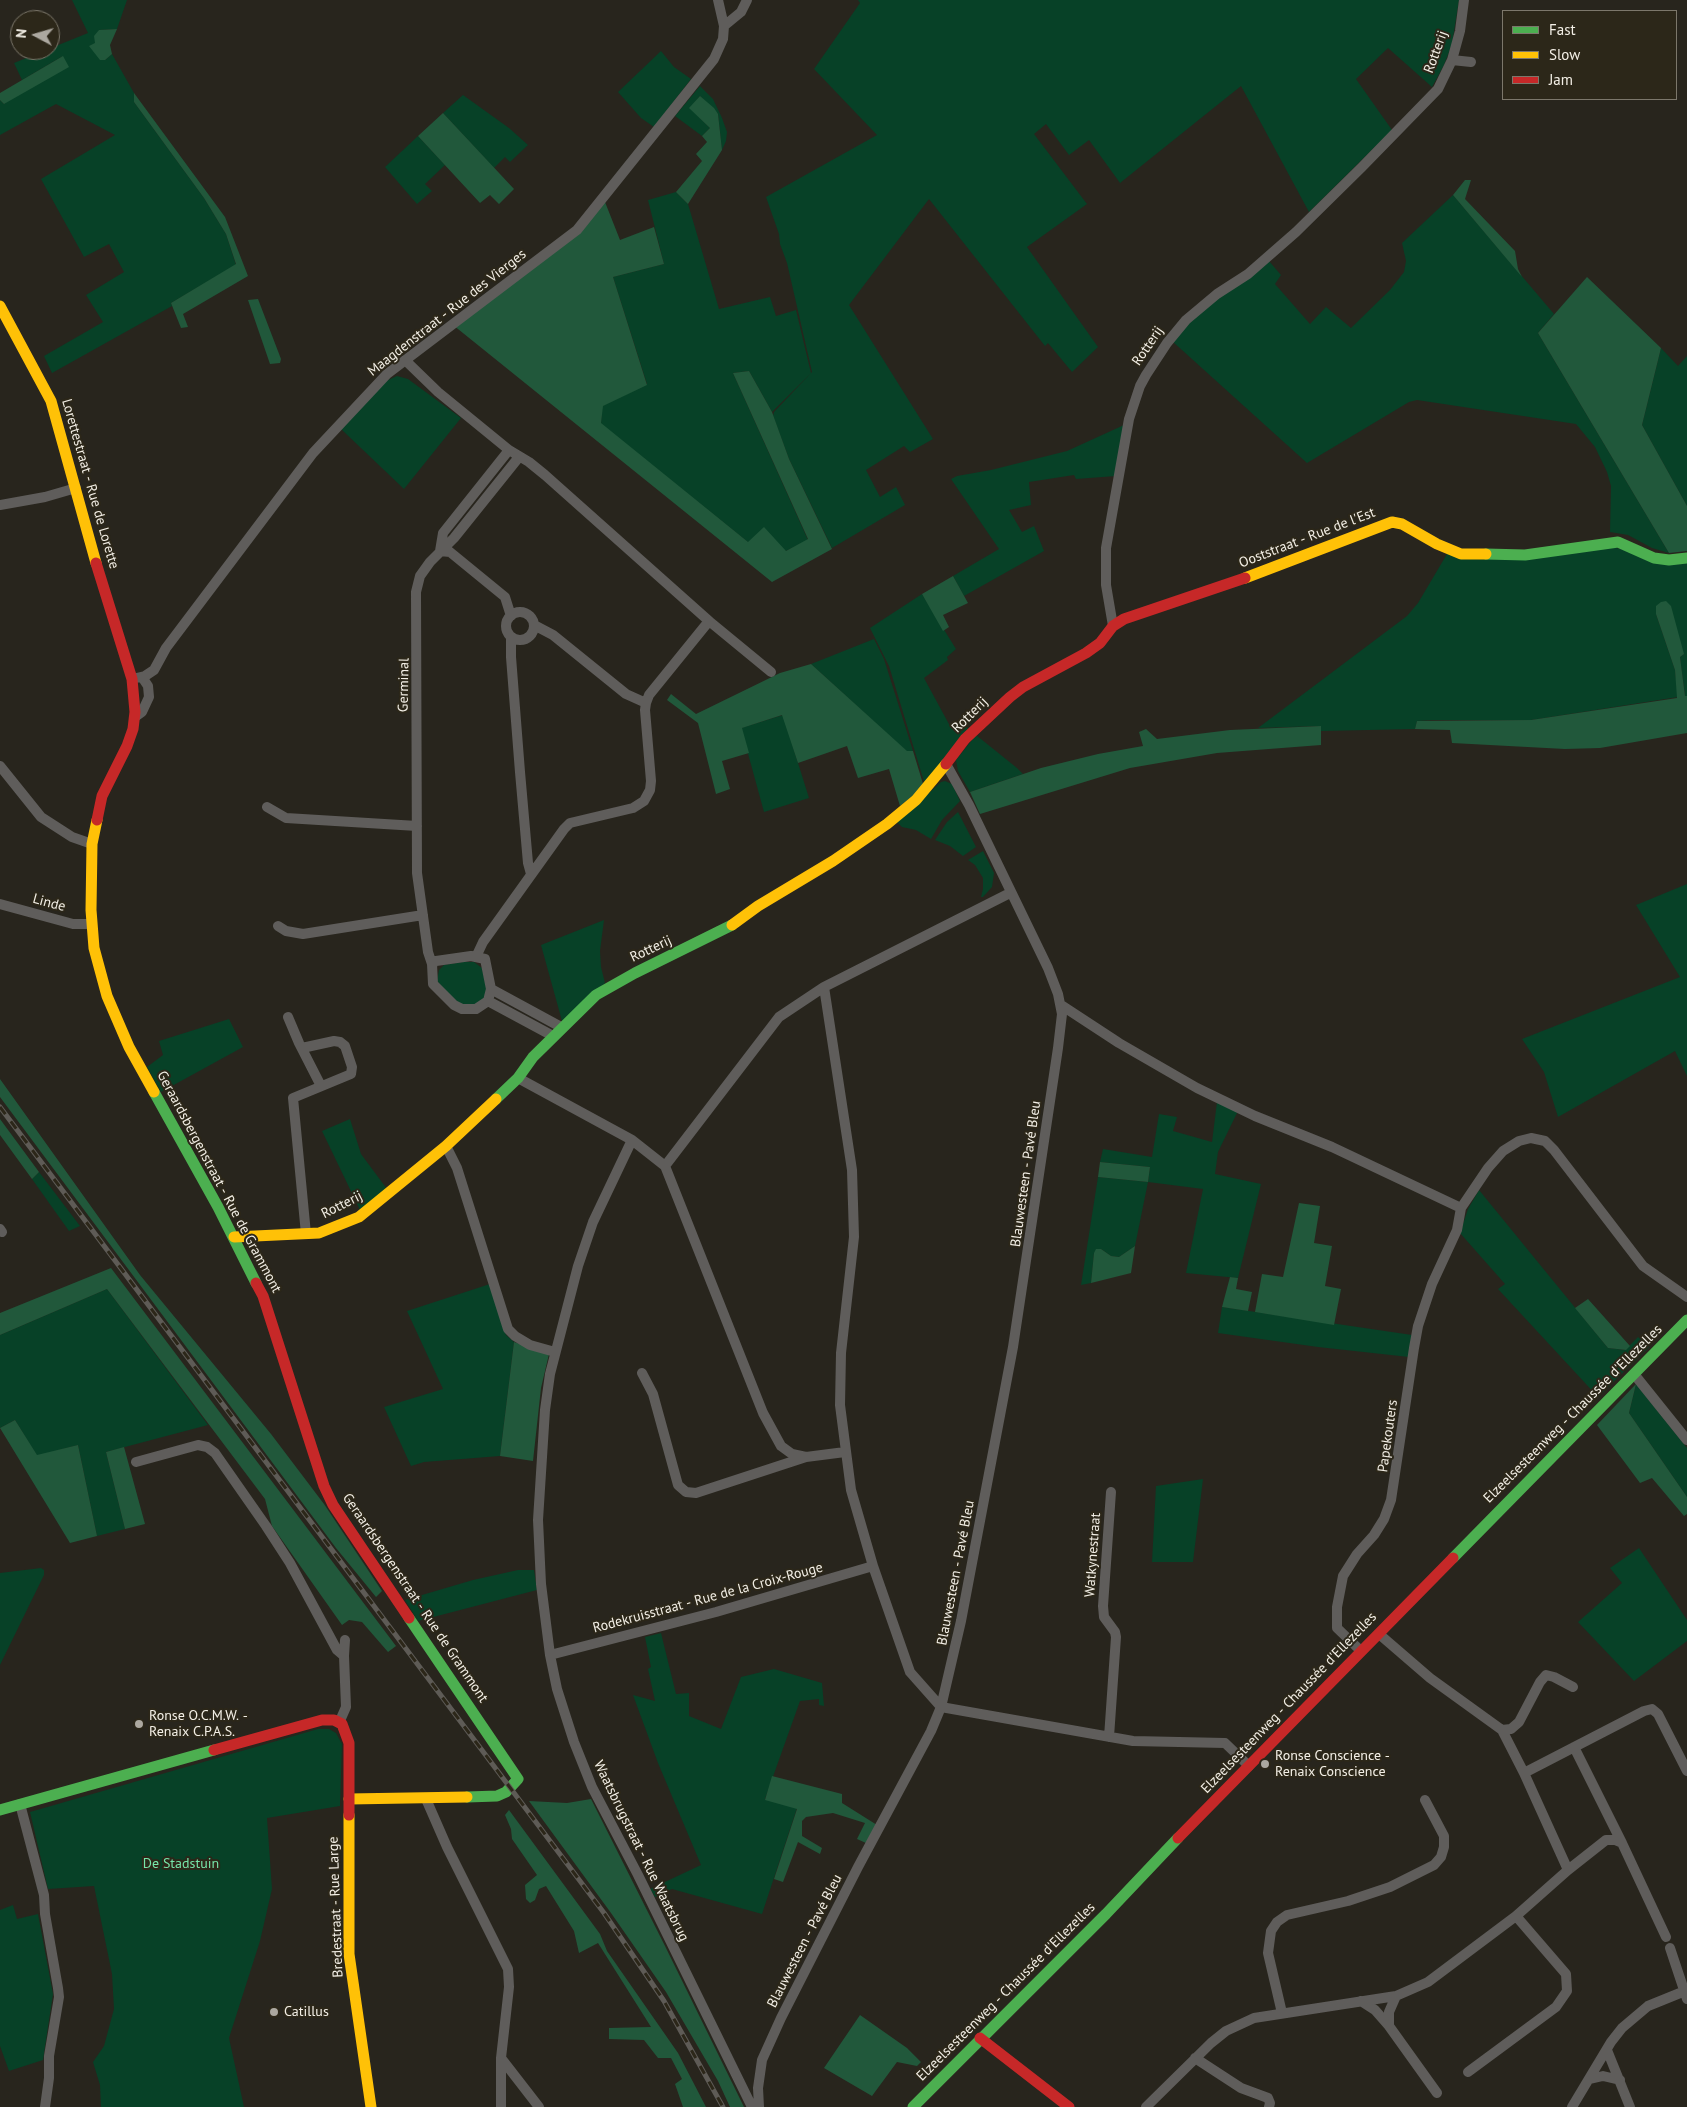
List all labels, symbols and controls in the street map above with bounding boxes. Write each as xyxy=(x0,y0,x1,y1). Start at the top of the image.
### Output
north arrow xyxy=(10,10,60,60)
legend xyxy=(1502,10,1677,100)
text: Fast xyxy=(1549,20,1576,39)
text: N xyxy=(12,28,31,39)
street label: Rotterij xyxy=(1421,29,1451,75)
text: Slow xyxy=(1549,45,1580,64)
text: Jam xyxy=(1549,70,1573,89)
street label: Maagdenstraat - Rue des Vierges xyxy=(364,246,530,380)
street label: Rotterij xyxy=(1129,323,1167,369)
street label: Lorettestraat - Rue de Lorette xyxy=(58,397,122,571)
street label: Ooststraat - Rue de l'Est xyxy=(1237,504,1377,572)
street label: Germinal xyxy=(395,658,413,712)
street label: Rotterij xyxy=(949,694,991,736)
street label: Linde xyxy=(31,891,67,915)
street label: Rotterij xyxy=(628,932,674,966)
street label: Geraardsbergenstraat - Rue de Grammont xyxy=(153,1068,285,1296)
street label: Blauwesteen - Pavé Bleu xyxy=(1007,1100,1045,1248)
street label: Rotterij xyxy=(319,1188,365,1222)
street label: Elzeelsesteenweg - Chaussée d'Ellezelles xyxy=(1480,1321,1666,1507)
street label: Papekouters xyxy=(1375,1399,1401,1473)
street label: Geraardsbergenstraat - Rue de Grammont xyxy=(339,1490,491,1706)
street label: Blauwesteen - Pavé Bleu xyxy=(934,1499,978,1647)
street label: Watkynestraat xyxy=(1082,1512,1104,1598)
street label: Rodekruisstraat - Rue de la Croix-Rouge xyxy=(591,1559,825,1637)
street label: Elzeelsesteenweg - Chaussée d'Ellezelles xyxy=(1198,1609,1380,1797)
place label: Ronse O.C.M.W. - Renaix C.P.A.S. xyxy=(149,1708,248,1740)
marker: Ronse O.C.M.W. - Renaix C.P.A.S. xyxy=(133,1718,145,1730)
place label: Ronse Conscience - Renaix Conscience xyxy=(1275,1748,1390,1780)
street label: Waatsbrugstraat - Rue Waatsbrug xyxy=(590,1758,692,1944)
marker: Ronse Conscience - Renaix Conscience xyxy=(1259,1758,1271,1770)
street label: Bredestraat - Rue Large xyxy=(325,1836,347,1978)
park label: De Stadstuin xyxy=(143,1856,219,1872)
street label: Blauwesteen - Pavé Bleu xyxy=(764,1872,846,2010)
street label: Elzeelsesteenweg - Chaussée d'Ellezelles xyxy=(913,1899,1099,2085)
place label: Catillus xyxy=(284,2004,329,2020)
marker: Catillus xyxy=(268,2006,280,2018)

